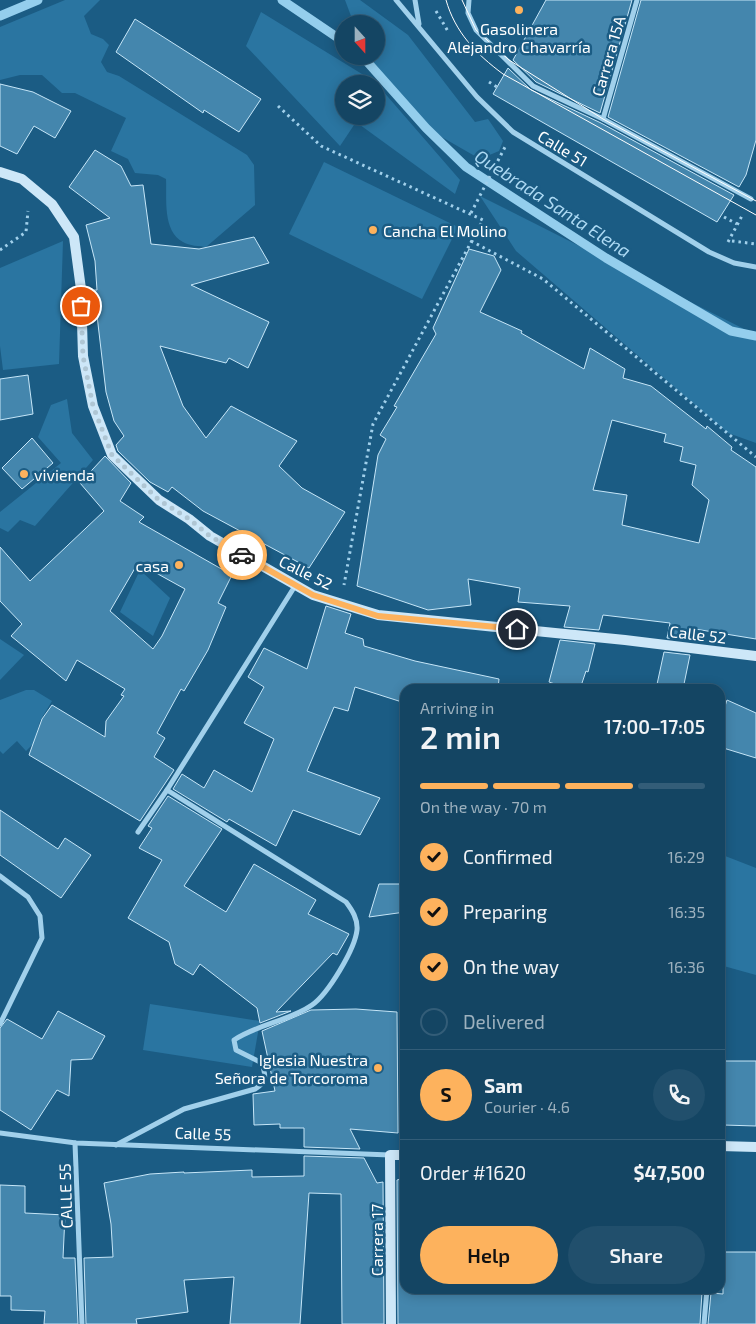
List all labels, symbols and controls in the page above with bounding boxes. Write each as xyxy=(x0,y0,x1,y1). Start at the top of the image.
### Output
marker: Gasolinera Alejandro Chavarría xyxy=(513,4,525,16)
street label: Carrera 15A xyxy=(587,14,629,98)
north arrow xyxy=(335,15,385,65)
map controls xyxy=(335,15,385,125)
place label: Gasolinera Alejandro Chavarría xyxy=(447,19,591,57)
button: layers xyxy=(335,75,385,125)
street label: Calle 51 xyxy=(535,126,591,170)
water label: Quebrada Santa Elena xyxy=(471,144,635,262)
place label: Cancha El Molino xyxy=(383,221,507,240)
marker: Cancha El Molino xyxy=(367,224,379,236)
pin xyxy=(60,285,102,327)
icon: bag xyxy=(67,292,95,320)
place label: vivienda xyxy=(34,465,95,484)
marker: vivienda xyxy=(18,468,30,480)
courier xyxy=(217,530,267,580)
icon: car xyxy=(228,541,256,569)
street label: Calle 52 xyxy=(276,551,336,593)
place label: casa xyxy=(135,556,169,575)
marker: casa xyxy=(173,559,185,571)
pin xyxy=(496,608,538,650)
icon: home xyxy=(503,615,531,643)
street label: Calle 52 xyxy=(668,621,728,647)
text: Arriving in xyxy=(420,698,494,717)
text: 17:00–17:05 xyxy=(604,715,705,738)
text: 2 min xyxy=(420,717,501,755)
text: On the way · 70 m xyxy=(420,797,547,816)
icon: check xyxy=(420,843,448,871)
text: Confirmed xyxy=(463,845,553,868)
text: 16:29 xyxy=(668,847,705,866)
icon: check xyxy=(420,898,448,926)
text: Preparing xyxy=(463,900,547,923)
text: 16:35 xyxy=(668,902,705,921)
icon: check xyxy=(420,953,448,981)
text: On the way xyxy=(463,955,559,978)
text: 16:36 xyxy=(668,957,705,976)
text: Delivered xyxy=(463,1010,545,1033)
place label: Iglesia Nuestra Señora de Torcoroma xyxy=(215,1050,368,1087)
marker: Iglesia Nuestra Señora de Torcoroma xyxy=(372,1062,384,1074)
button: phone xyxy=(653,1069,705,1121)
text: Sam xyxy=(484,1074,523,1097)
text: S xyxy=(440,1083,452,1106)
text: Courier · 4.6 xyxy=(484,1097,570,1116)
street label: Calle 55 xyxy=(174,1123,232,1143)
text: Order #1620 xyxy=(420,1161,526,1184)
text: $47,500 xyxy=(634,1161,705,1184)
street label: CALLE 55 xyxy=(54,1163,76,1229)
street label: Carrera 17 xyxy=(367,1204,386,1276)
button: Help xyxy=(420,1226,558,1284)
button: Share xyxy=(568,1226,705,1284)

